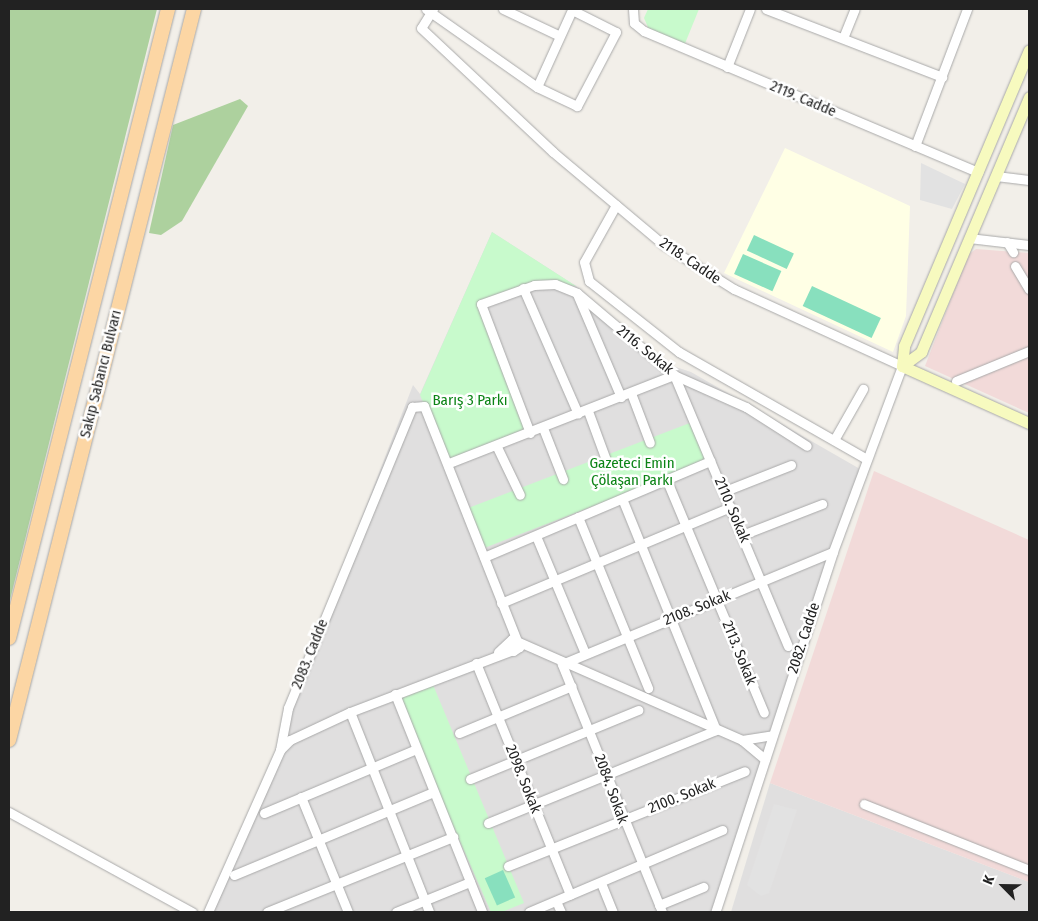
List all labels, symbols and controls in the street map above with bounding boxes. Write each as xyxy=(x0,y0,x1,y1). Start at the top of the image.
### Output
street label: 2119. Cadde xyxy=(767,77,839,121)
street label: 2118. Cadde xyxy=(656,234,724,288)
street label: Sakıp Sabancı Bulvarı xyxy=(76,308,126,440)
street label: 2116. Sokak xyxy=(613,321,677,379)
park label: Barış 3 Parkı xyxy=(432,392,508,410)
park label: Gazeteci Emin Çölaşan Parkı xyxy=(589,454,675,489)
street label: 2110. Sokak xyxy=(710,475,754,545)
street label: 2108. Sokak xyxy=(661,586,733,630)
street label: 2082. Cadde xyxy=(784,600,824,676)
street label: 2083. Cadde xyxy=(288,616,332,692)
street label: 2113. Sokak xyxy=(718,618,760,688)
street label: 2098. Sokak xyxy=(501,742,545,816)
street label: 2084. Sokak xyxy=(590,752,632,826)
street label: 2100. Sokak xyxy=(646,774,718,818)
north arrow xyxy=(978,861,1028,911)
text: K xyxy=(979,873,998,887)

